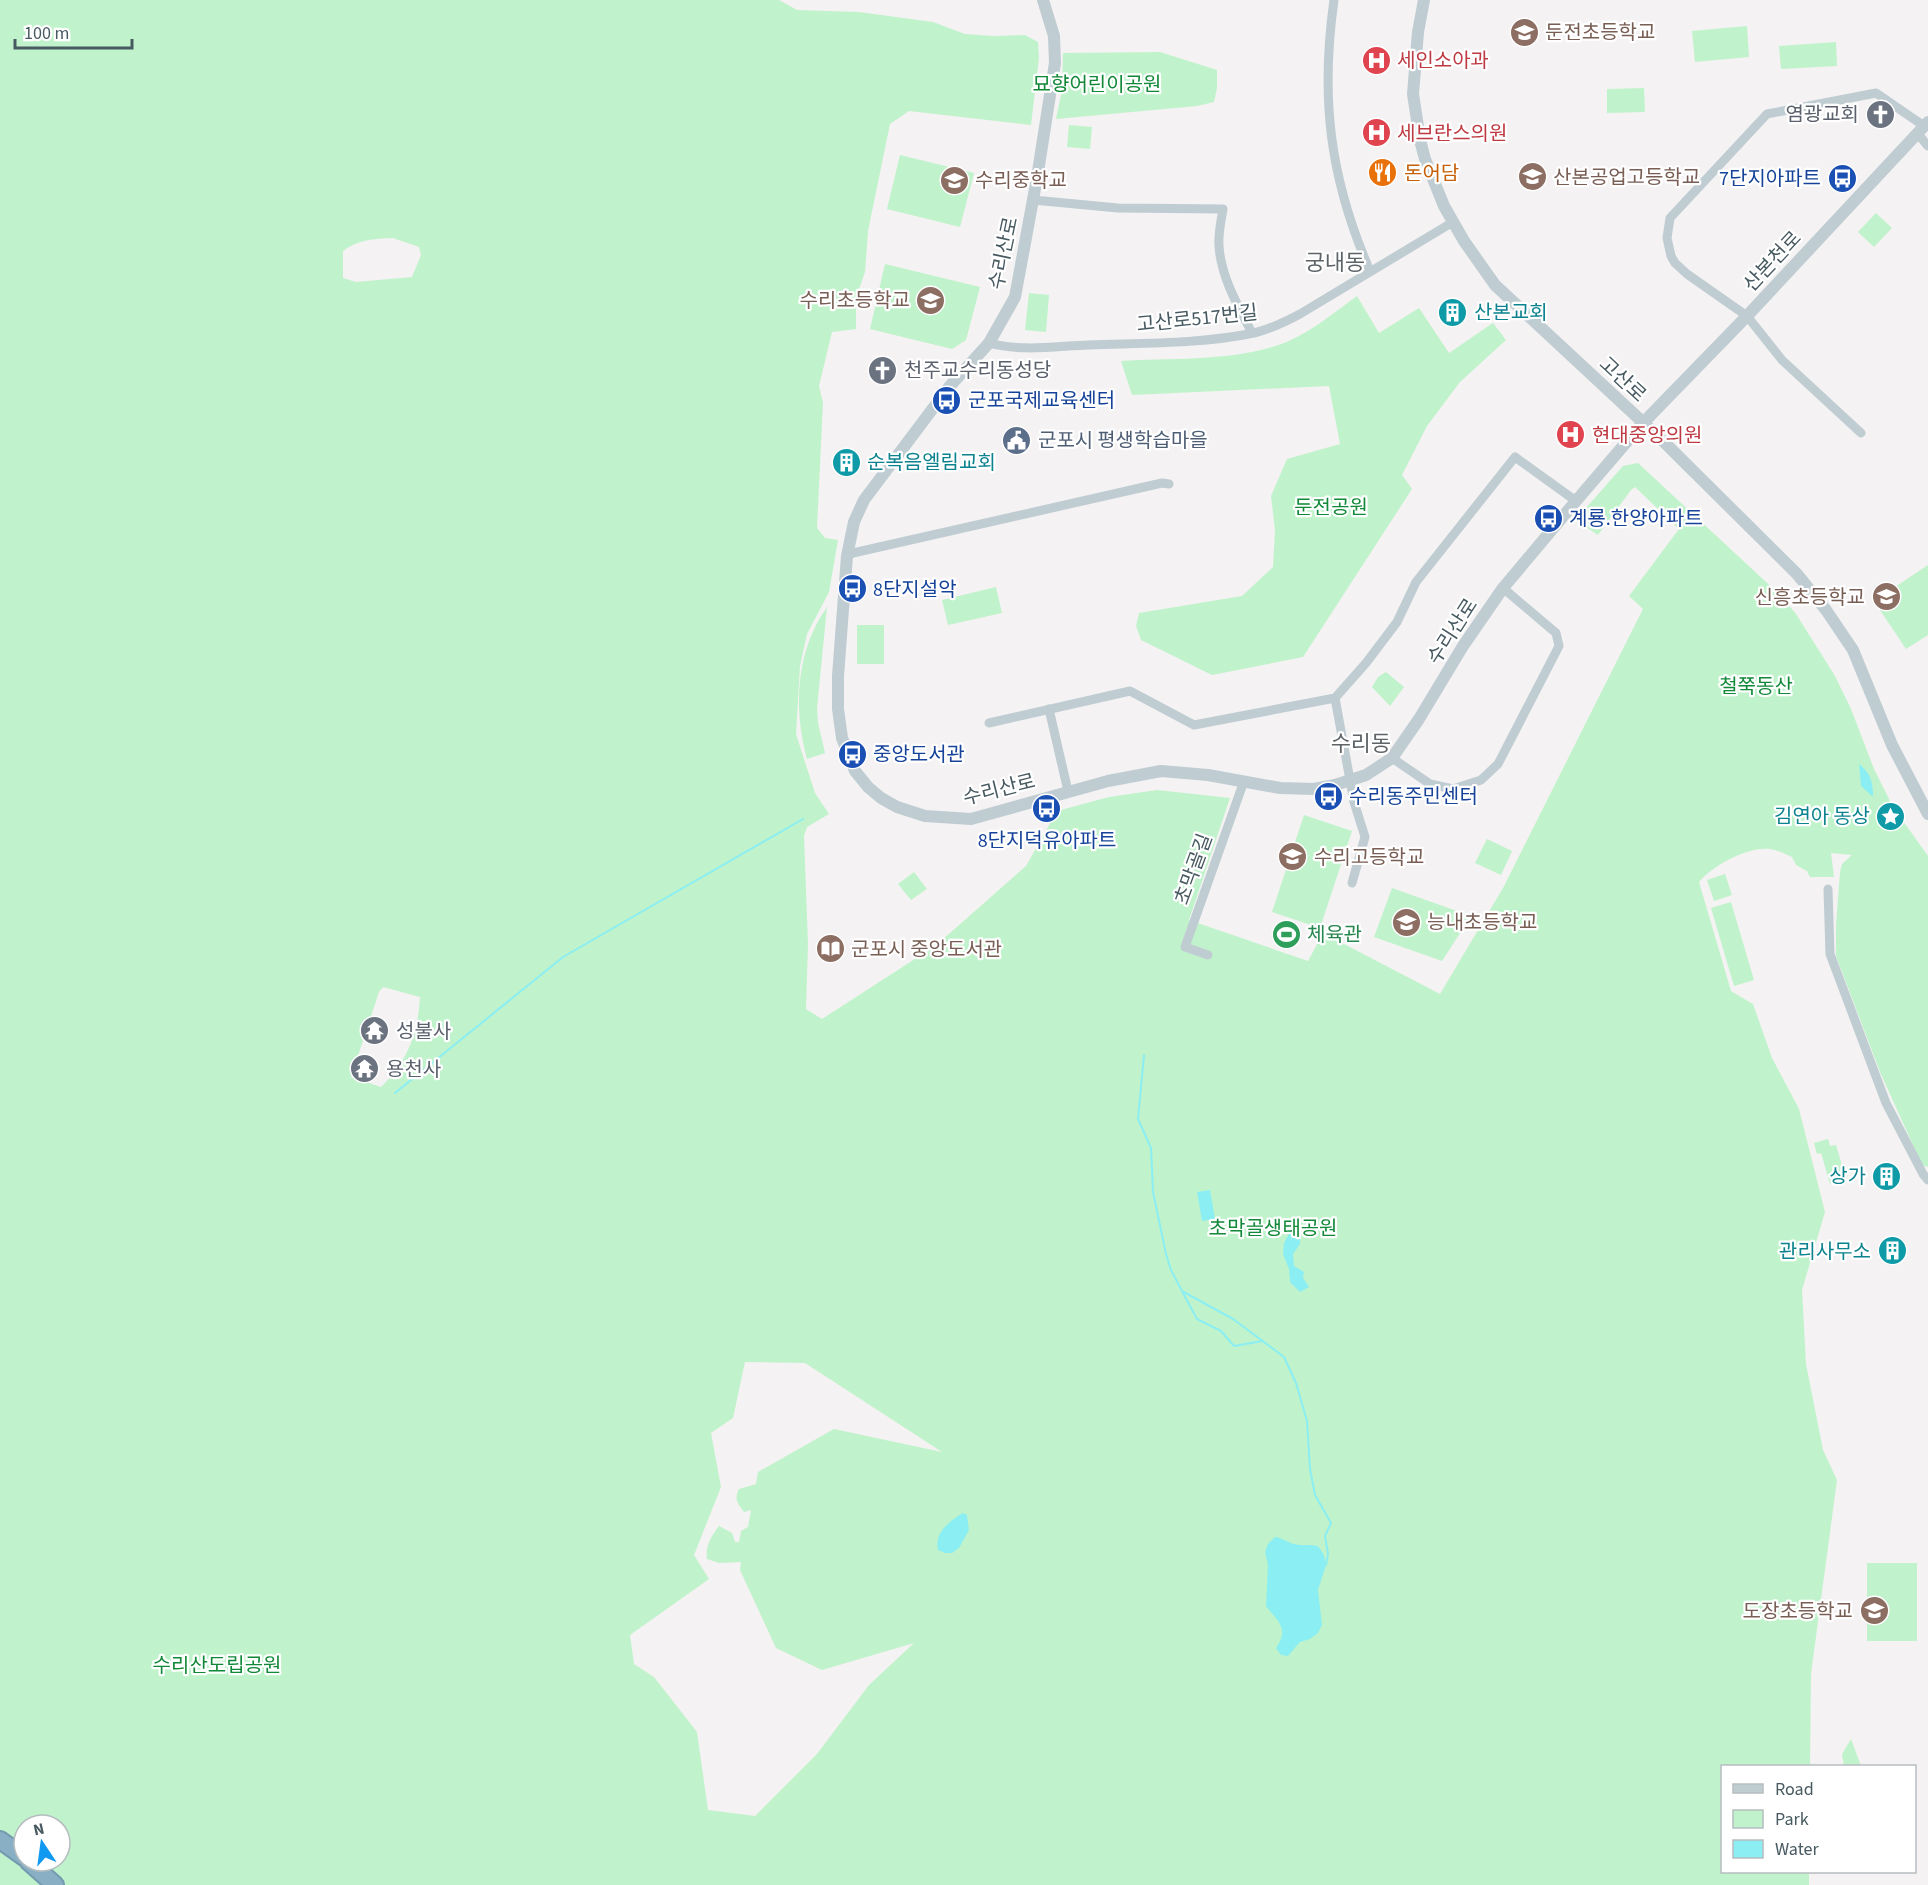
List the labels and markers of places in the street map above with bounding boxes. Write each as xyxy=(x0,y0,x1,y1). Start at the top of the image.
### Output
school or university icon: 둔전초등학교 xyxy=(1508,16,1540,48)
place label: 둔전초등학교 xyxy=(1545,19,1655,47)
hospital icon: 세인소아과 xyxy=(1360,44,1392,76)
place label: 세인소아과 xyxy=(1397,47,1489,75)
church icon: 염광교회 xyxy=(1864,98,1896,130)
place label: 염광교회 xyxy=(1785,101,1859,129)
hospital icon: 세브란스의원 xyxy=(1360,117,1392,149)
place label: 세브란스의원 xyxy=(1397,120,1507,148)
restaurant icon: 돈어담 xyxy=(1367,157,1399,189)
place label: 돈어담 xyxy=(1404,160,1459,188)
school or university icon: 산본공업고등학교 xyxy=(1516,161,1548,193)
bus stop icon: 7단지아파트 xyxy=(1826,162,1858,194)
school or university icon: 수리중학교 xyxy=(938,164,970,196)
place label: 산본공업고등학교 xyxy=(1553,164,1700,192)
place label: 7단지아파트 xyxy=(1719,165,1821,193)
place label: 수리중학교 xyxy=(975,167,1067,195)
school or university icon: 수리초등학교 xyxy=(915,284,947,316)
place label: 수리초등학교 xyxy=(800,287,910,315)
building icon: 산본교회 xyxy=(1437,296,1469,328)
place label: 산본교회 xyxy=(1474,299,1548,327)
church icon: 천주교수리동성당 xyxy=(867,354,899,386)
place label: 천주교수리동성당 xyxy=(904,357,1051,385)
bus stop icon: 군포국제교육센터 xyxy=(931,384,963,416)
place label: 군포국제교육센터 xyxy=(968,387,1115,415)
hospital icon: 현대중앙의원 xyxy=(1555,419,1587,451)
place label: 현대중앙의원 xyxy=(1592,422,1702,450)
public building icon: 군포시 평생학습마을 xyxy=(1001,424,1033,456)
place label: 군포시 평생학습마을 xyxy=(1038,427,1208,455)
building icon: 순복음엘림교회 xyxy=(830,446,862,478)
place label: 순복음엘림교회 xyxy=(867,449,996,477)
bus stop icon: 계룡.한양아파트 xyxy=(1532,502,1564,534)
place label: 계룡.한양아파트 xyxy=(1569,505,1703,533)
bus stop icon: 8단지설악 xyxy=(836,573,868,605)
place label: 8단지설악 xyxy=(873,576,957,604)
school or university icon: 신흥초등학교 xyxy=(1870,581,1902,613)
place label: 신흥초등학교 xyxy=(1755,584,1865,612)
bus stop icon: 중앙도서관 xyxy=(836,738,868,770)
place label: 중앙도서관 xyxy=(873,741,965,769)
bus stop icon: 수리동주민센터 xyxy=(1312,780,1344,812)
place label: 수리동주민센터 xyxy=(1349,783,1478,811)
bus stop icon: 8단지덕유아파트 xyxy=(1031,793,1063,825)
place icon: 김연아 동상 xyxy=(1875,800,1907,832)
place label: 김연아 동상 xyxy=(1774,803,1870,831)
place label: 8단지덕유아파트 xyxy=(978,827,1116,855)
school or university icon: 수리고등학교 xyxy=(1277,841,1309,873)
place label: 수리고등학교 xyxy=(1314,844,1424,872)
school or university icon: 능내초등학교 xyxy=(1390,906,1422,938)
place label: 능내초등학교 xyxy=(1427,909,1537,937)
sports icon: 체육관 xyxy=(1270,918,1302,950)
place label: 체육관 xyxy=(1307,921,1362,949)
library icon: 군포시 중앙도서관 xyxy=(814,933,846,965)
place label: 군포시 중앙도서관 xyxy=(851,936,1002,964)
temple icon: 성불사 xyxy=(359,1015,391,1047)
place label: 성불사 xyxy=(396,1018,451,1046)
temple icon: 용천사 xyxy=(349,1053,381,1085)
place label: 용천사 xyxy=(386,1056,441,1084)
building icon: 상가 xyxy=(1871,1160,1903,1192)
place label: 상가 xyxy=(1829,1163,1866,1191)
building icon: 관리사무소 xyxy=(1876,1235,1908,1267)
place label: 관리사무소 xyxy=(1779,1238,1871,1266)
school or university icon: 도장초등학교 xyxy=(1858,1595,1890,1627)
place label: 도장초등학교 xyxy=(1743,1598,1853,1626)

